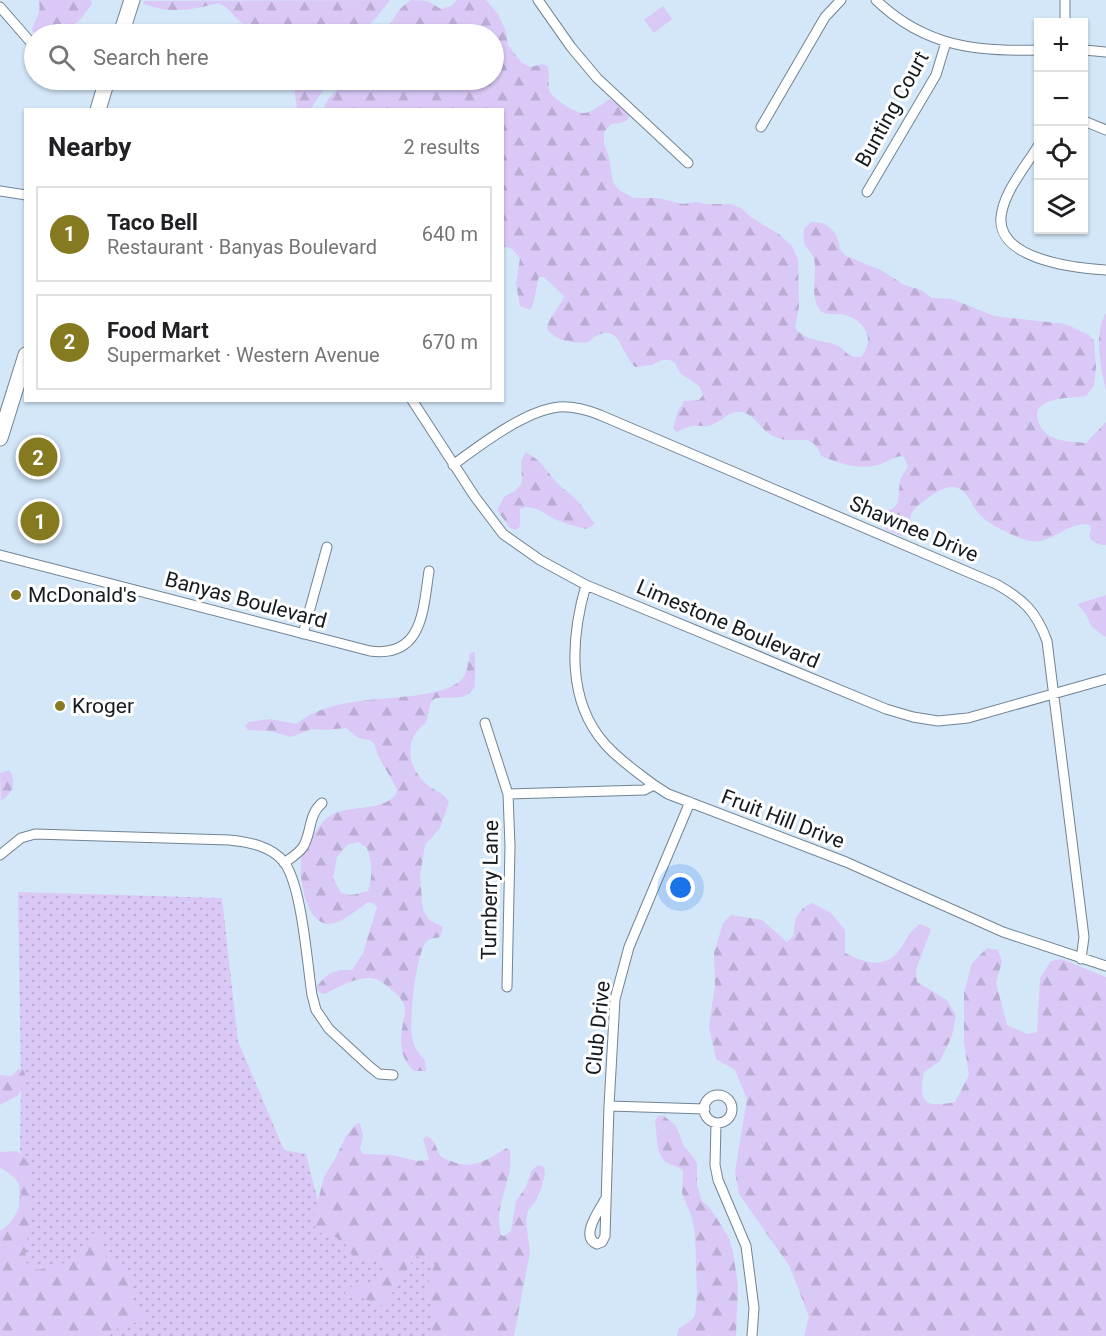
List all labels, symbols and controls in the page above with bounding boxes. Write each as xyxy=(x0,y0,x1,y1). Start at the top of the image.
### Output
map controls xyxy=(1034,18,1088,234)
button: + xyxy=(1034,18,1088,72)
search box xyxy=(24,24,504,90)
icon: search xyxy=(45,41,78,74)
text: Search here xyxy=(93,45,209,70)
street label: Bunting Court xyxy=(850,47,934,171)
button: − xyxy=(1034,72,1088,126)
button: locate xyxy=(1034,126,1088,180)
text: Nearby xyxy=(48,132,131,162)
text: 2 results xyxy=(404,135,480,159)
button: layers xyxy=(1034,180,1088,234)
text: Taco Bell xyxy=(107,210,198,235)
text: 1 xyxy=(64,222,75,246)
text: 640 m xyxy=(422,222,478,246)
text: Restaurant · Banyas Boulevard xyxy=(107,235,377,259)
text: Food Mart xyxy=(107,318,209,343)
text: 2 xyxy=(64,330,75,354)
text: 670 m xyxy=(422,330,478,354)
text: Supermarket · Western Avenue xyxy=(107,343,380,367)
pin: 2 xyxy=(18,434,57,480)
street label: Shawnee Drive xyxy=(846,491,982,567)
pin: 1 xyxy=(20,498,60,544)
street label: Banyas Boulevard xyxy=(163,567,329,633)
street label: Limestone Boulevard xyxy=(633,575,823,673)
place label: McDonald's xyxy=(28,583,137,607)
marker: McDonald's xyxy=(9,588,23,602)
place label: Kroger xyxy=(72,694,134,718)
marker: Kroger xyxy=(53,699,67,713)
street label: Fruit Hill Drive xyxy=(718,785,848,853)
street label: Turnberry Lane xyxy=(477,820,503,960)
your location xyxy=(666,873,695,902)
street label: Club Drive xyxy=(581,980,615,1076)

